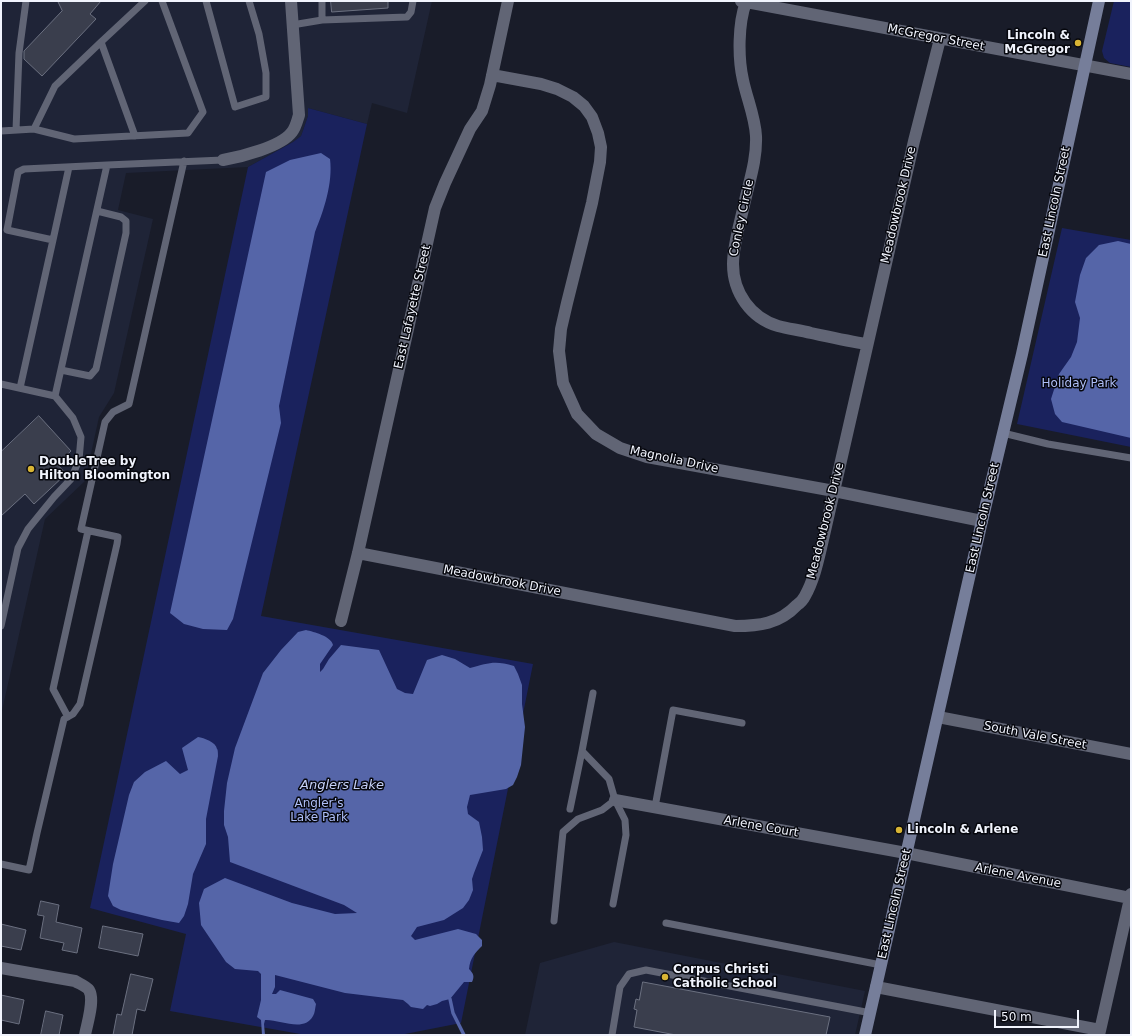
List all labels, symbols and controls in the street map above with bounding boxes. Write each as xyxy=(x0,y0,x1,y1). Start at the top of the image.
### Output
street label: McGregor Street xyxy=(886,22,986,54)
place label: Lincoln & McGregor xyxy=(1004,29,1070,57)
marker: Lincoln & McGregor xyxy=(1073,38,1083,48)
street label: Meadowbrook Drive xyxy=(879,145,919,265)
street label: East Lincoln Street xyxy=(1036,145,1074,259)
street label: Conley Circle xyxy=(727,178,757,258)
street label: East Lafayette Street xyxy=(392,244,434,370)
park label: Holiday Park xyxy=(1042,377,1116,391)
street label: Magnolia Drive xyxy=(628,444,720,476)
place label: DoubleTree by Hilton Bloomington xyxy=(39,455,170,483)
street label: Meadowbrook Drive xyxy=(805,461,847,581)
street label: East Lincoln Street xyxy=(963,462,1003,574)
marker: DoubleTree by Hilton Bloomington xyxy=(26,464,36,474)
street label: Meadowbrook Drive xyxy=(442,563,562,599)
street label: South Vale Street xyxy=(982,719,1088,753)
water label: Anglers Lake xyxy=(300,778,384,794)
park label: Angler’s Lake Park xyxy=(290,797,348,825)
street label: Arlene Court xyxy=(723,813,799,841)
place label: Lincoln & Arlene xyxy=(907,823,1018,837)
marker: Lincoln & Arlene xyxy=(894,825,904,835)
street label: East Lincoln Street xyxy=(875,848,915,960)
street label: Arlene Avenue xyxy=(974,861,1062,891)
place label: Corpus Christi Catholic School xyxy=(673,963,777,991)
marker: Corpus Christi Catholic School xyxy=(660,972,670,982)
scale bar xyxy=(996,1002,1081,1028)
text: 50 m xyxy=(1001,1010,1032,1024)

